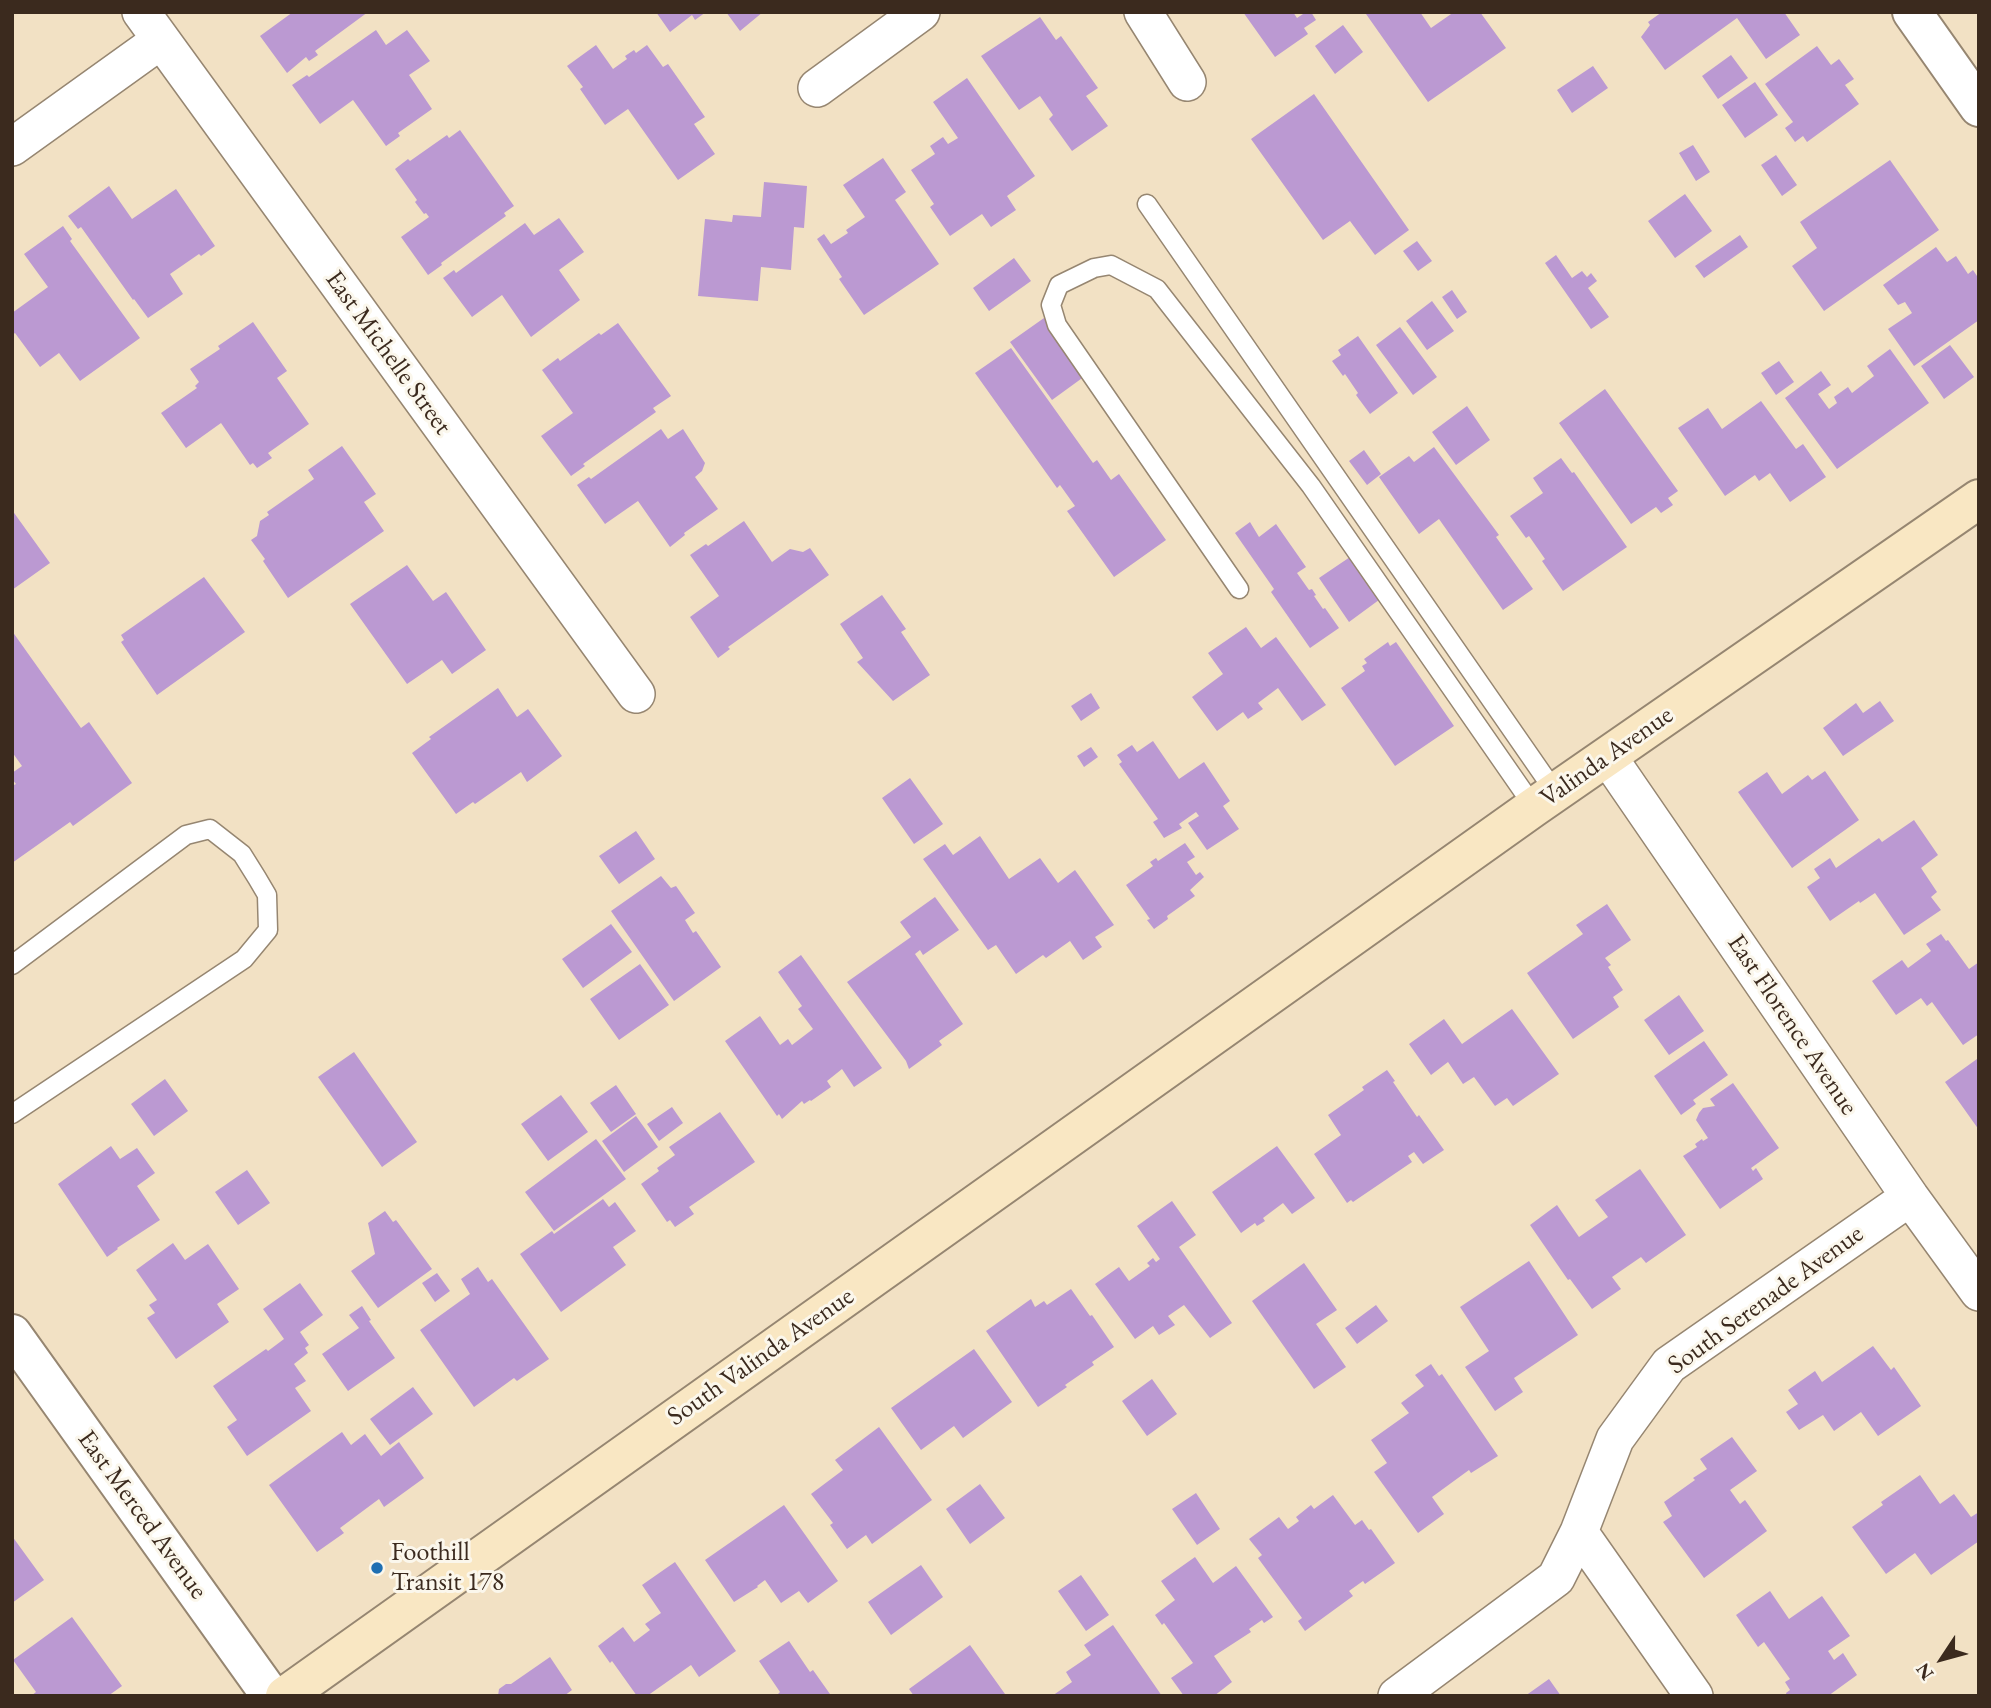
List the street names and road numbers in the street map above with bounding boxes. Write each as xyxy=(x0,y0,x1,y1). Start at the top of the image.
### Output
street label: East Michelle Street xyxy=(318,265,458,441)
street label: Valinda Avenue xyxy=(1535,700,1679,814)
street label: East Florence Avenue xyxy=(1720,929,1864,1121)
street label: South Serenade Avenue xyxy=(1662,1219,1870,1381)
street label: South Valinda Avenue xyxy=(662,1281,860,1433)
street label: East Merced Avenue xyxy=(70,1425,214,1605)

